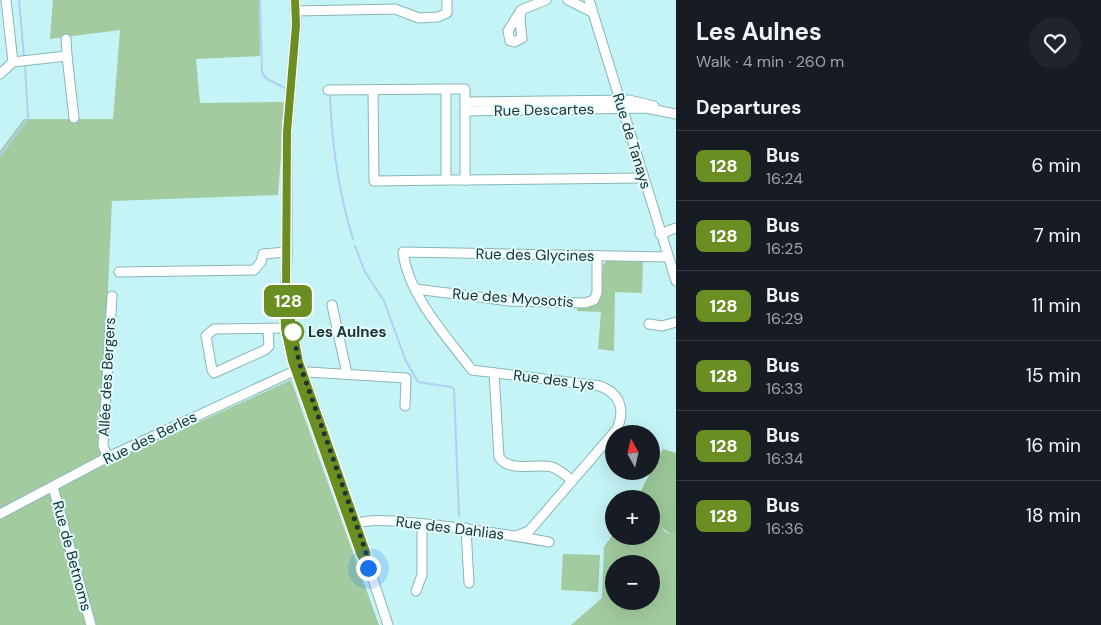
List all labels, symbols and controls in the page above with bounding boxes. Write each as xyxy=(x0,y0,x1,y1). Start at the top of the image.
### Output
text: Les Aulnes xyxy=(696,16,822,47)
button: heart xyxy=(1029,17,1081,69)
text: Walk · 4 min · 260 m xyxy=(696,51,844,72)
street label: Rue de Tanays xyxy=(608,91,656,191)
text: Departures xyxy=(696,95,801,120)
street label: Rue Descartes xyxy=(494,99,594,121)
text: Bus xyxy=(766,143,800,168)
text: 6 min xyxy=(1032,153,1081,178)
text: 128 xyxy=(709,154,738,178)
text: 16:24 xyxy=(766,168,803,189)
text: Bus xyxy=(766,213,800,238)
text: 7 min xyxy=(1033,223,1081,248)
text: 128 xyxy=(709,224,738,248)
text: 16:25 xyxy=(766,238,803,259)
street label: Rue des Glycines xyxy=(476,244,594,266)
text: Bus xyxy=(766,283,800,308)
street label: Rue des Myosotis xyxy=(452,284,574,312)
line badge: 128 xyxy=(259,285,317,317)
text: 128 xyxy=(274,289,302,313)
text: 11 min xyxy=(1032,293,1081,318)
text: 128 xyxy=(709,294,738,318)
text: 16:29 xyxy=(766,308,803,329)
street label: Allée des Bergers xyxy=(94,317,120,437)
marker: Les Aulnes xyxy=(282,321,304,343)
place label: Les Aulnes xyxy=(308,322,387,342)
text: Bus xyxy=(766,353,800,378)
text: 15 min xyxy=(1026,363,1081,388)
text: 128 xyxy=(709,364,738,388)
street label: Rue des Lys xyxy=(512,365,596,395)
text: 16:33 xyxy=(766,378,803,399)
street label: Rue des Berles xyxy=(100,407,200,469)
text: Bus xyxy=(766,423,800,448)
north arrow xyxy=(605,425,660,480)
map controls xyxy=(605,425,660,610)
text: 16 min xyxy=(1026,433,1081,458)
text: 128 xyxy=(709,434,738,458)
text: 16:34 xyxy=(766,448,803,469)
button: + xyxy=(605,490,660,545)
text: Bus xyxy=(766,493,800,518)
street label: Rue de Betnoms xyxy=(48,499,96,613)
text: 18 min xyxy=(1026,503,1081,528)
text: 128 xyxy=(709,504,738,528)
street label: Rue des Dahlias xyxy=(395,511,505,545)
text: 16:36 xyxy=(766,518,804,539)
button: − xyxy=(605,555,660,610)
your location xyxy=(356,556,381,581)

